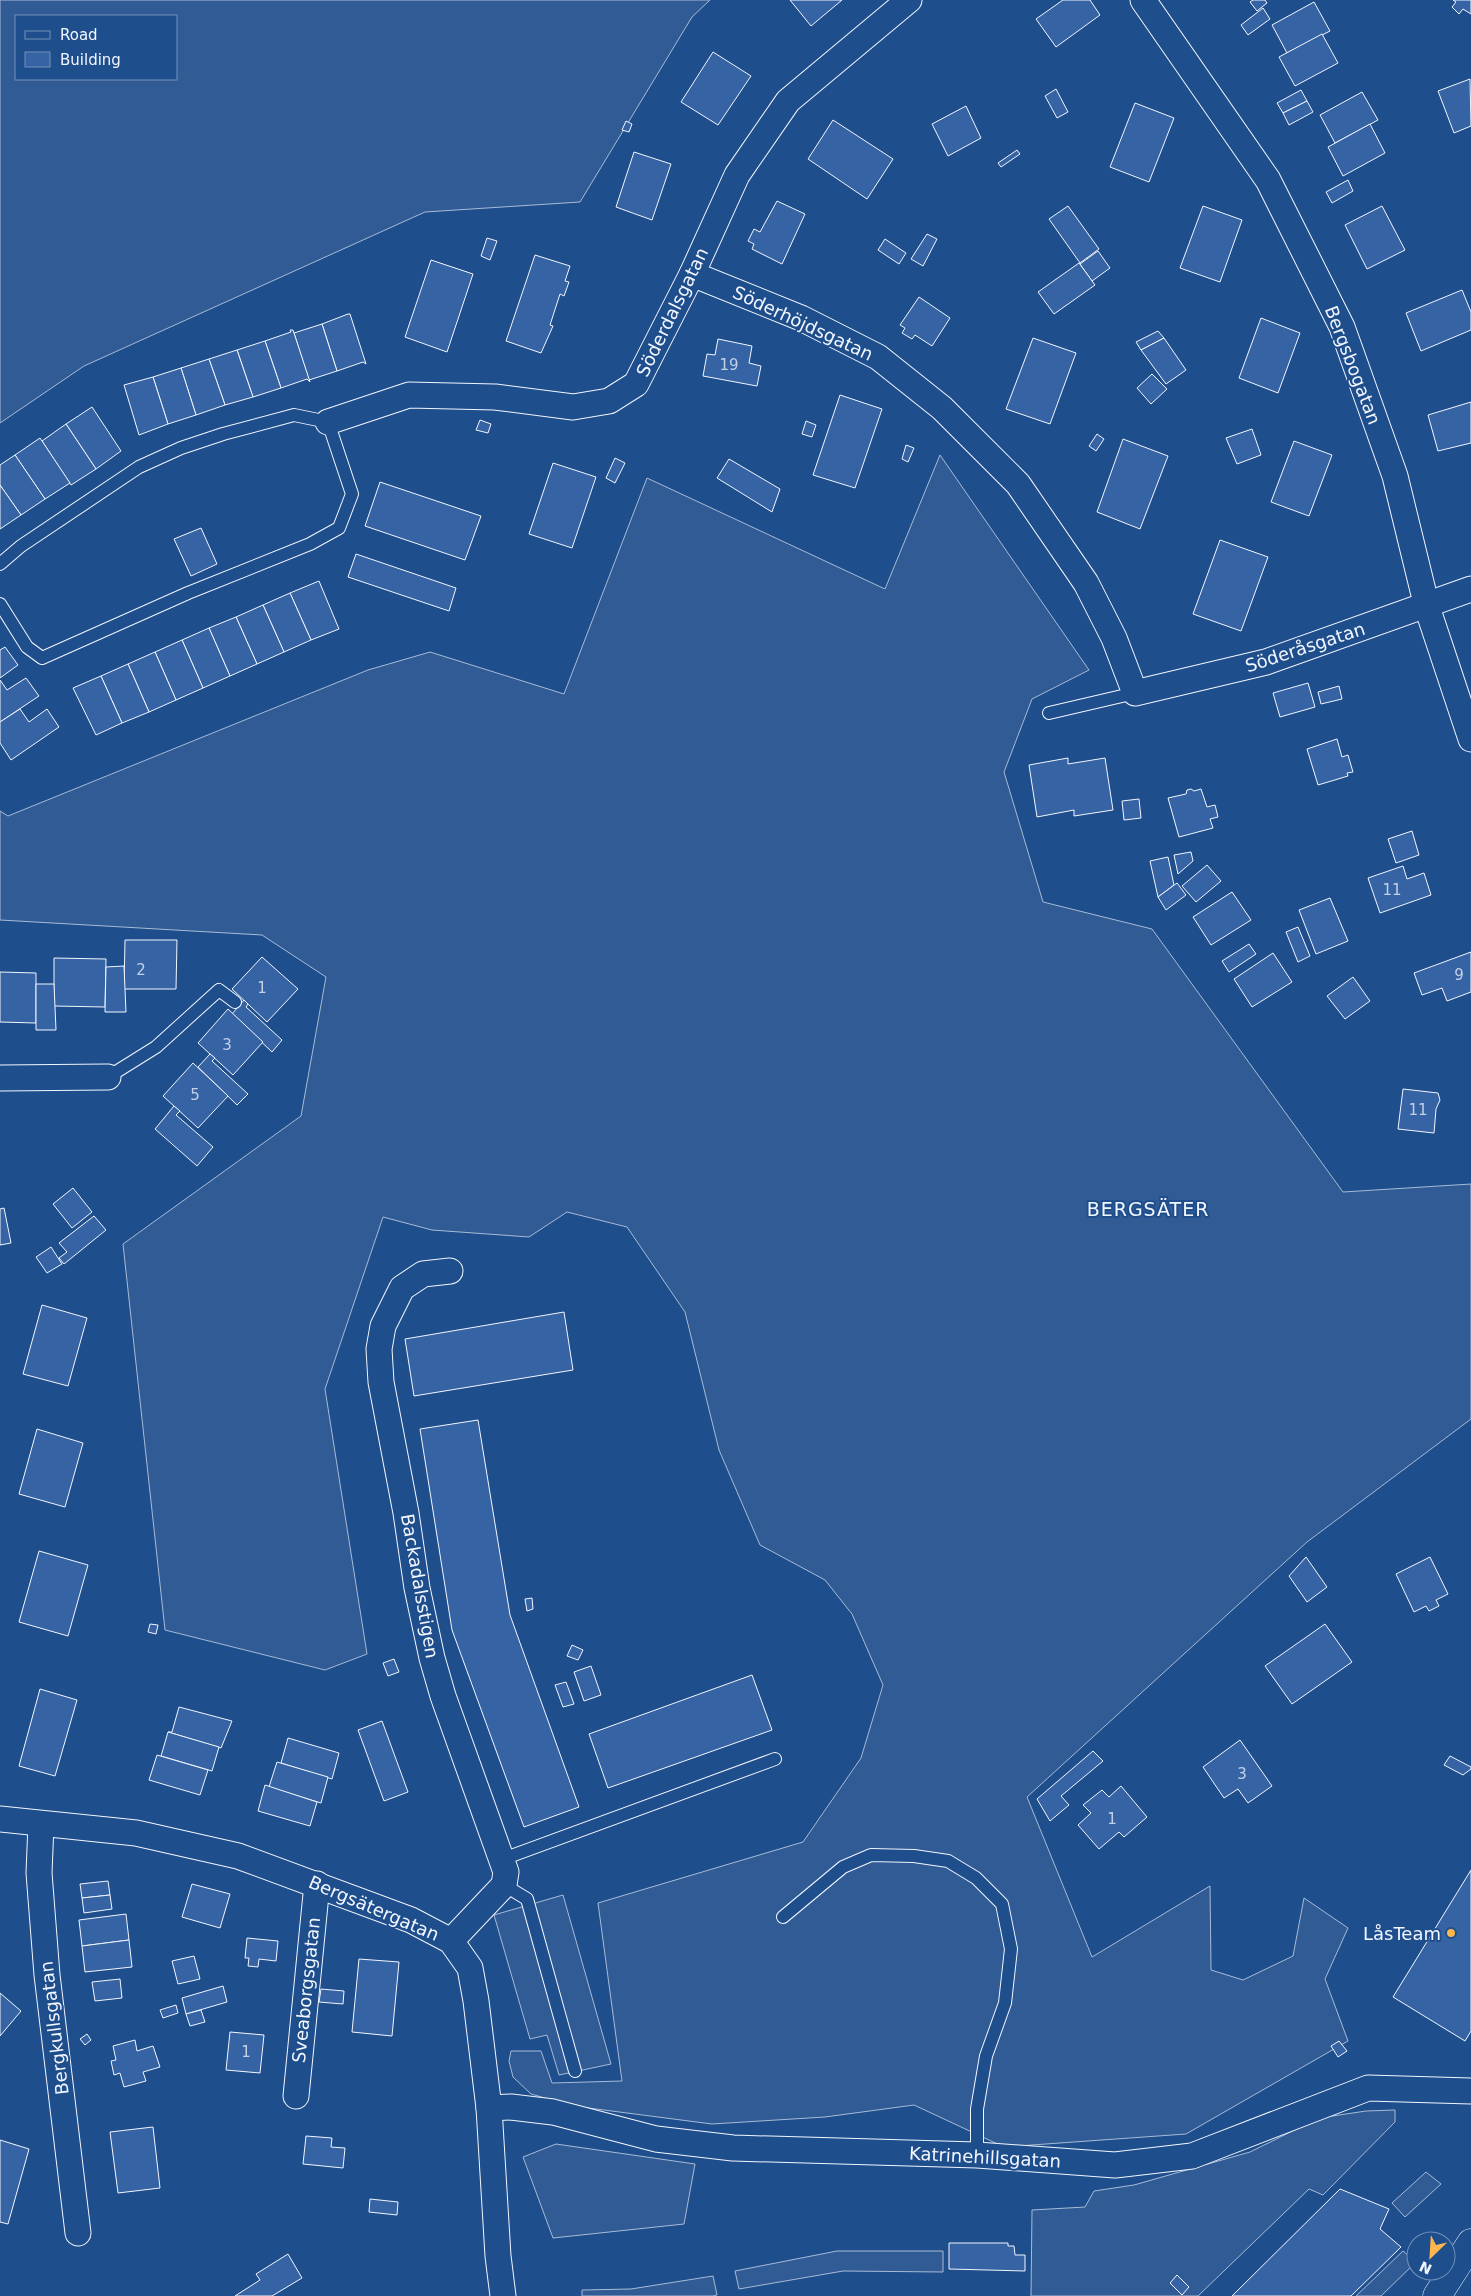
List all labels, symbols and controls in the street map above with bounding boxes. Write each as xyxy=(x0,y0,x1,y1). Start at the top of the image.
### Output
legend xyxy=(15,15,178,80)
text: Road xyxy=(60,26,98,44)
text: Building xyxy=(60,51,121,69)
street label: Söderdalsgatan xyxy=(632,244,712,380)
street label: Söderhöjdsgatan xyxy=(730,281,876,365)
street label: Bergsbogatan xyxy=(1321,303,1385,427)
house number: 19 xyxy=(719,356,739,374)
street label: Söderåsgatan xyxy=(1242,618,1368,676)
house number: 11 xyxy=(1382,881,1402,899)
house number: 2 xyxy=(136,961,146,979)
house number: 9 xyxy=(1454,966,1464,984)
house number: 1 xyxy=(257,979,267,997)
house number: 3 xyxy=(222,1036,232,1054)
house number: 5 xyxy=(190,1086,200,1104)
house number: 11 xyxy=(1408,1101,1428,1119)
district label: BERGSÄTER xyxy=(1087,1198,1209,1220)
street label: Backadalsstigen xyxy=(397,1512,443,1660)
house number: 3 xyxy=(1237,1765,1247,1783)
house number: 1 xyxy=(1107,1810,1117,1828)
street label: Bergsätergatan xyxy=(306,1871,442,1945)
street label: Sveaborgsgatan xyxy=(288,1916,324,2064)
place label: LåsTeam xyxy=(1363,1923,1441,1944)
marker: LåsTeam xyxy=(1445,1927,1457,1939)
street label: Bergkullsgatan xyxy=(35,1960,73,2096)
house number: 1 xyxy=(241,2043,251,2061)
street label: Katrinehillsgatan xyxy=(908,2143,1062,2171)
north arrow xyxy=(1406,2231,1456,2281)
text: N xyxy=(1417,2258,1434,2278)

